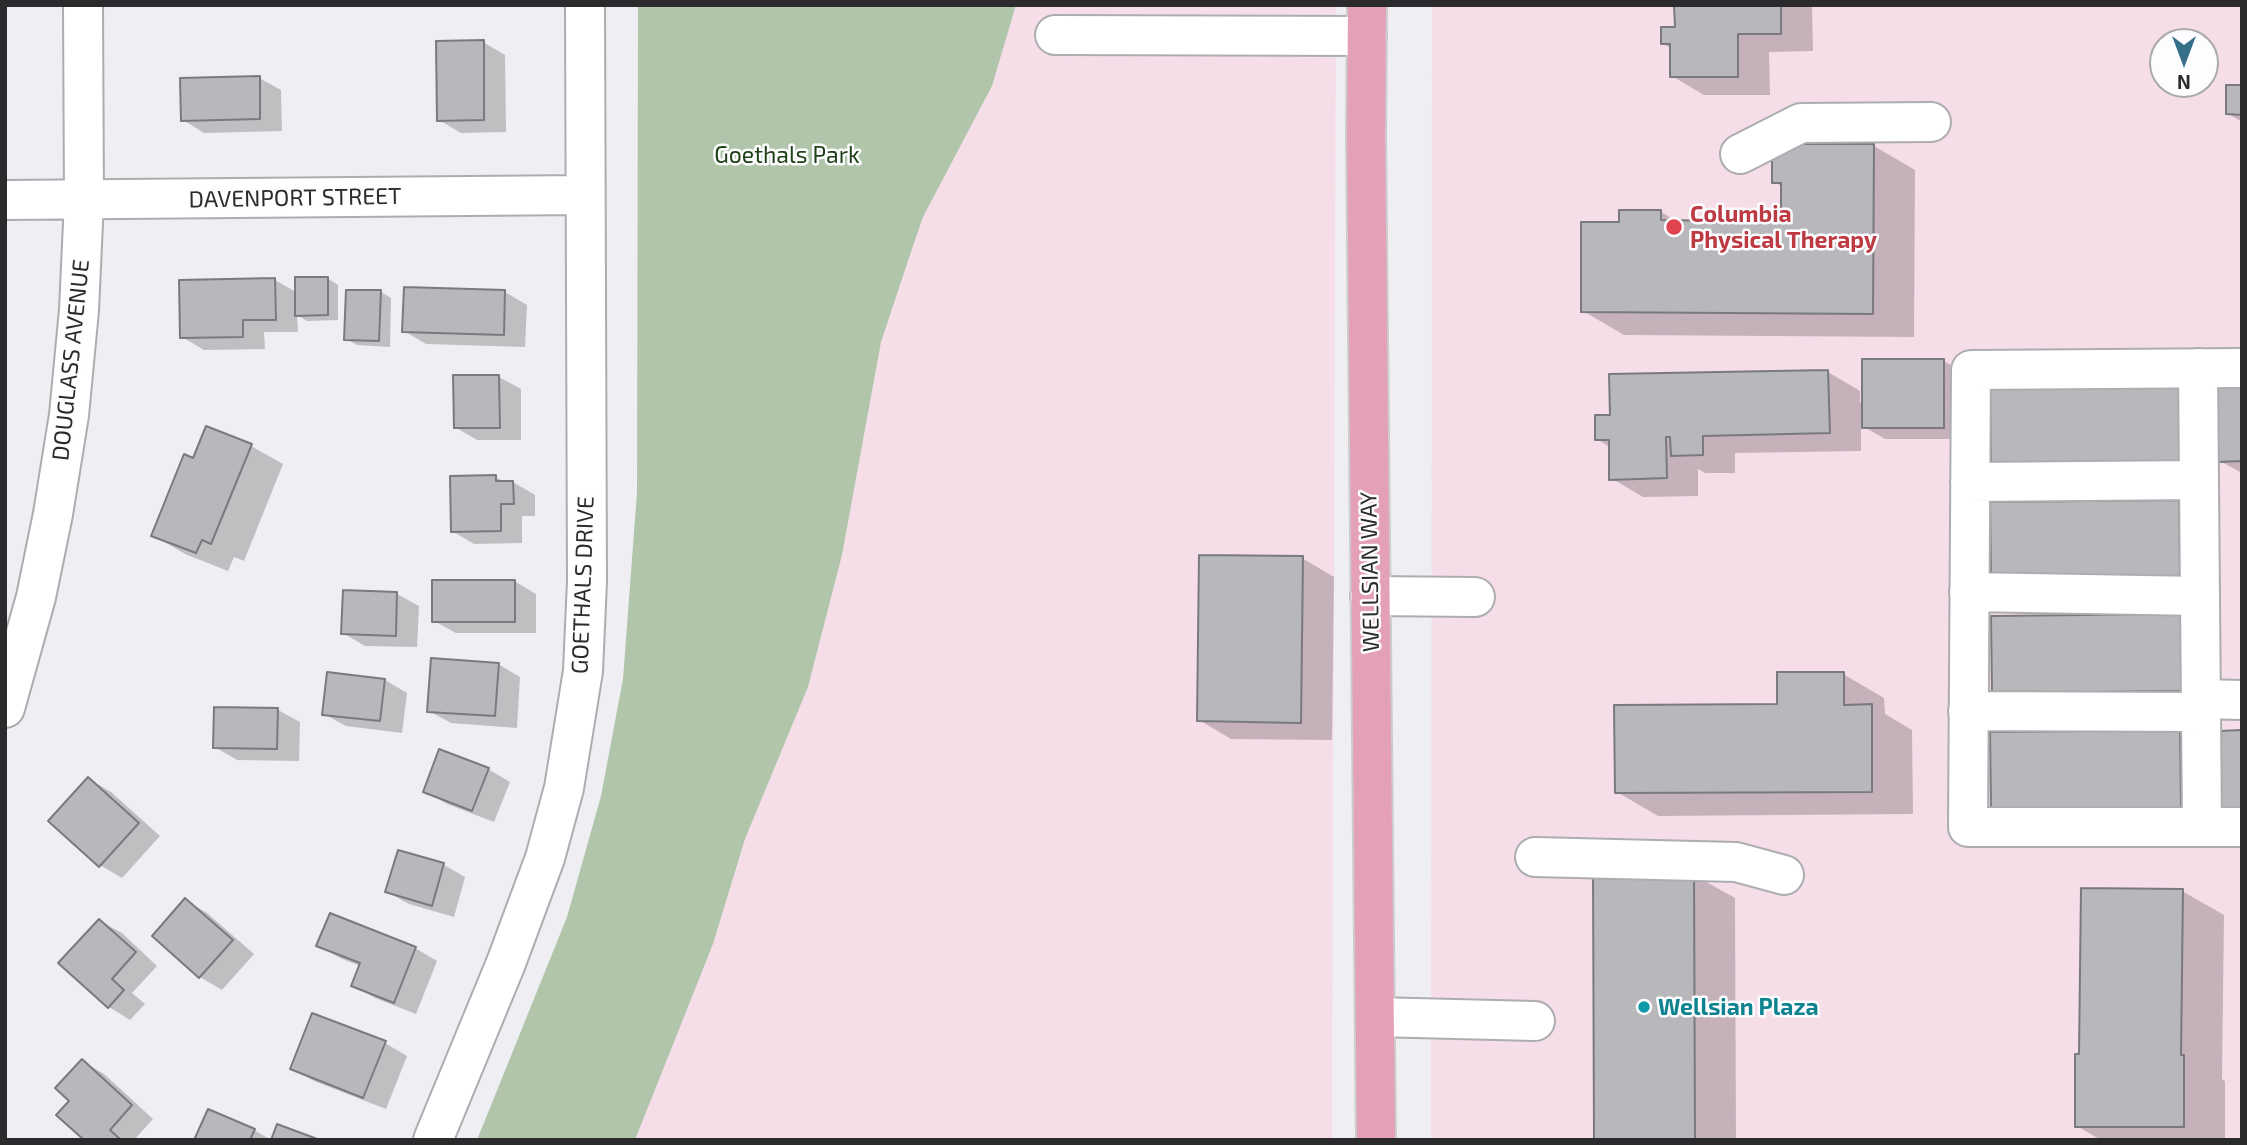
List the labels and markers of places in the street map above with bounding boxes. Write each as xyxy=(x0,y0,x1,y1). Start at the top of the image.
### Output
place label: Columbia Physical Therapy xyxy=(1690,200,1877,254)
marker: Columbia Physical Therapy xyxy=(1664,217,1684,237)
place label: Wellsian Plaza xyxy=(1658,993,1819,1021)
marker: Wellsian Plaza xyxy=(1636,999,1652,1015)

